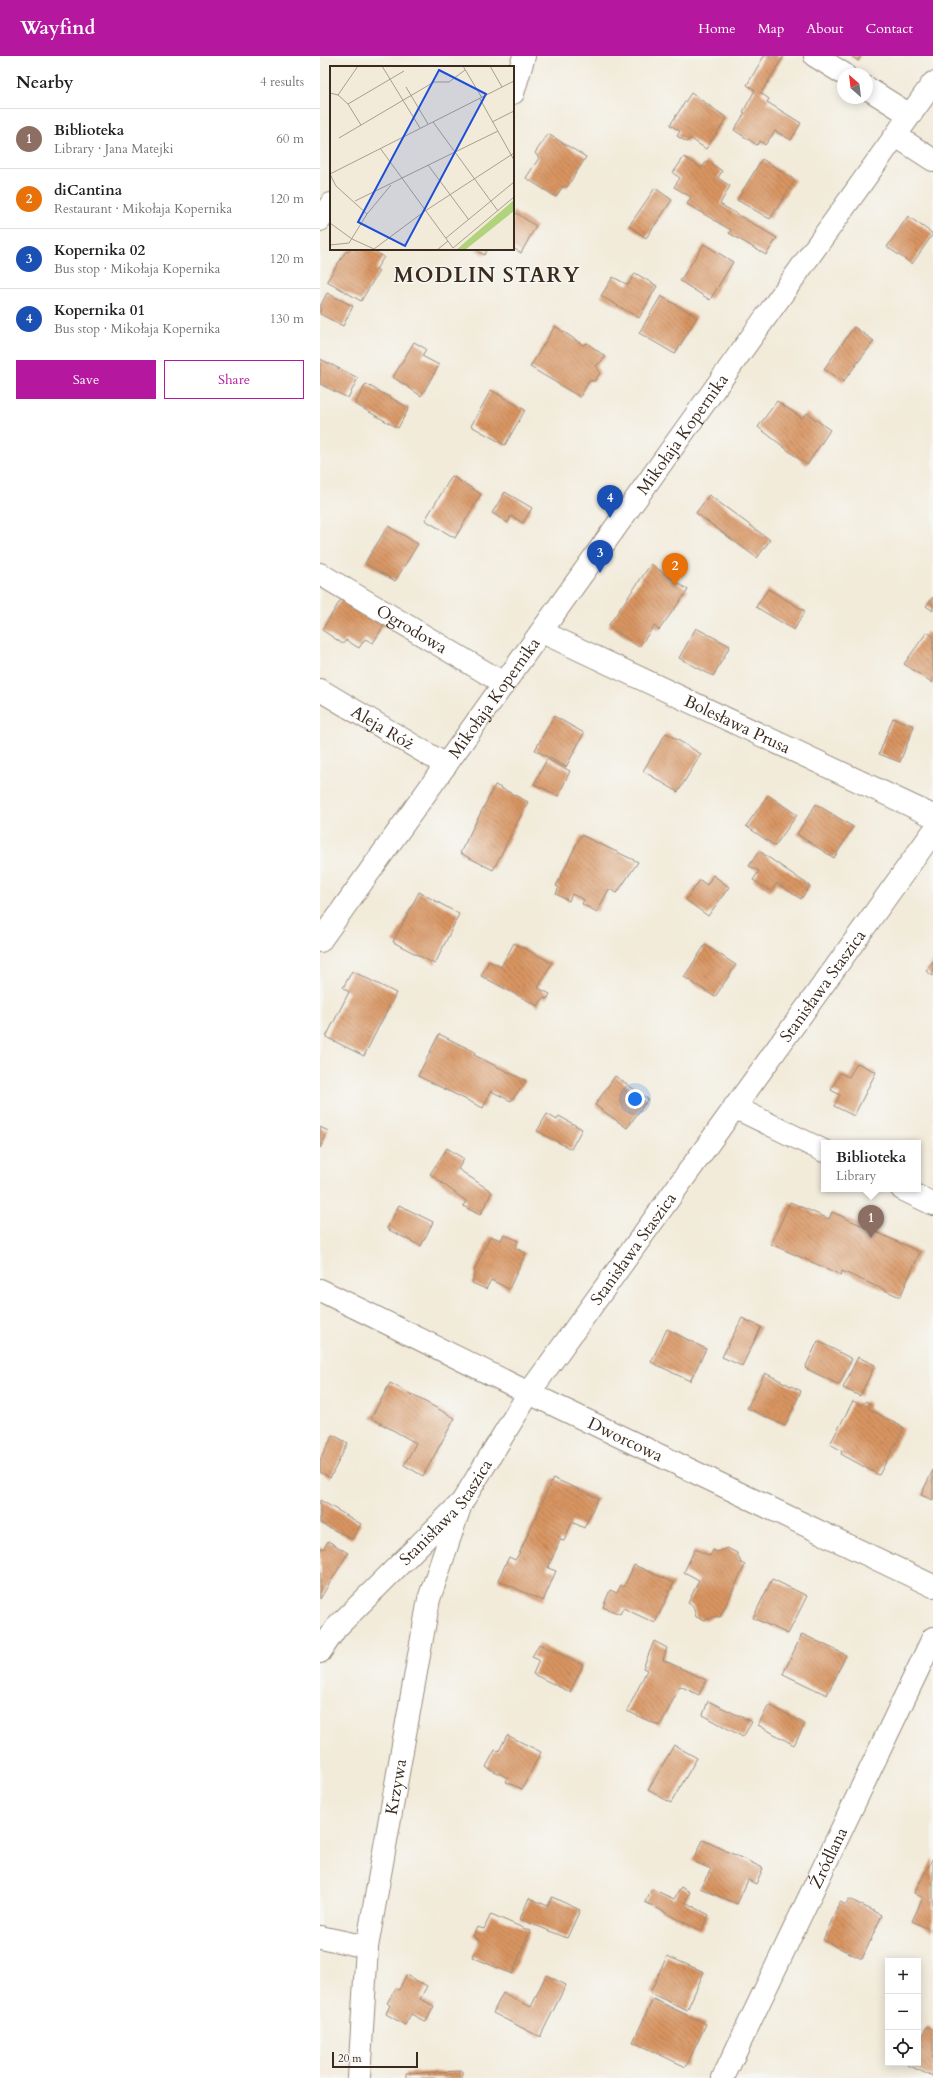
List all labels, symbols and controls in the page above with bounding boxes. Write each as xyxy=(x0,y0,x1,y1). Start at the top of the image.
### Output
text: Wayfind xyxy=(20,15,95,41)
text: Home xyxy=(698,19,736,38)
text: Map xyxy=(758,19,784,38)
text: About xyxy=(806,19,843,38)
text: Contact xyxy=(865,19,913,38)
inset map xyxy=(330,66,514,250)
north arrow xyxy=(837,68,873,104)
text: Nearby xyxy=(16,71,73,94)
text: 4 results xyxy=(260,73,304,91)
text: Biblioteka xyxy=(54,120,124,140)
text: 1 xyxy=(26,130,32,148)
text: 60 m xyxy=(276,130,304,148)
text: Library · Jana Matejki xyxy=(54,140,173,158)
text: diCantina xyxy=(54,180,122,200)
text: 2 xyxy=(26,190,32,208)
text: 120 m xyxy=(270,190,304,208)
text: Restaurant · Mikołaja Kopernika xyxy=(54,200,232,218)
text: Kopernika 02 xyxy=(54,240,145,260)
text: 3 xyxy=(26,250,32,268)
text: 120 m xyxy=(270,250,304,268)
text: Bus stop · Mikołaja Kopernika xyxy=(54,260,220,278)
district label: MODLIN STARY xyxy=(393,261,581,290)
text: Kopernika 01 xyxy=(54,300,145,320)
text: 4 xyxy=(26,310,32,328)
text: 130 m xyxy=(270,310,304,328)
text: Bus stop · Mikołaja Kopernika xyxy=(54,320,220,338)
button: Save xyxy=(16,360,156,399)
button: Share xyxy=(164,360,304,399)
street label: Mikołaja Kopernika xyxy=(631,368,734,499)
pin: 4 xyxy=(597,485,623,518)
pin: 3 xyxy=(587,540,613,573)
pin: 2 xyxy=(662,553,688,586)
street label: Ogrodowa xyxy=(372,599,452,659)
street label: Mikołaja Kopernika xyxy=(443,632,545,763)
street label: Bolesława Prusa xyxy=(681,689,795,759)
street label: Aleja Róż xyxy=(347,700,419,755)
street label: Stanisława Staszica xyxy=(774,924,871,1047)
your location xyxy=(625,1089,645,1109)
popup xyxy=(821,1140,921,1192)
text: Biblioteka xyxy=(836,1147,906,1167)
text: Library xyxy=(836,1167,876,1185)
street label: Stanisława Staszica xyxy=(585,1187,682,1309)
pin: 1 xyxy=(858,1205,884,1238)
street label: Dworcowa xyxy=(584,1411,668,1467)
street label: Stanisława Staszica xyxy=(394,1454,498,1570)
street label: Krzywa xyxy=(379,1756,412,1817)
street label: Źródlana xyxy=(804,1823,853,1892)
map controls xyxy=(885,1958,921,2066)
button: + xyxy=(885,1958,921,1994)
button: − xyxy=(885,1994,921,2030)
button: locate xyxy=(885,2030,921,2066)
scale bar xyxy=(332,2050,418,2069)
text: 20 m xyxy=(338,2051,362,2066)

